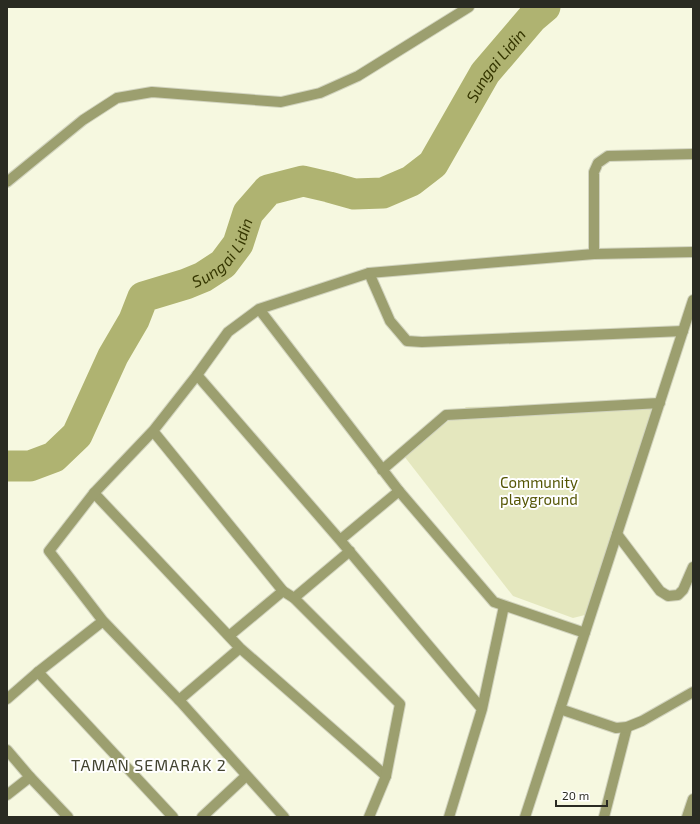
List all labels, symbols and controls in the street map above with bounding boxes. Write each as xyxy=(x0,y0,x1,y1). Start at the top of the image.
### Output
water label: Sungai Lidin xyxy=(461,24,529,105)
water label: Sungai Lidin xyxy=(188,215,255,290)
park label: Community playground xyxy=(500,473,578,508)
district label: TAMAN SEMARAK 2 xyxy=(71,755,227,774)
scale bar xyxy=(556,782,607,808)
text: 20 m xyxy=(562,788,589,802)

